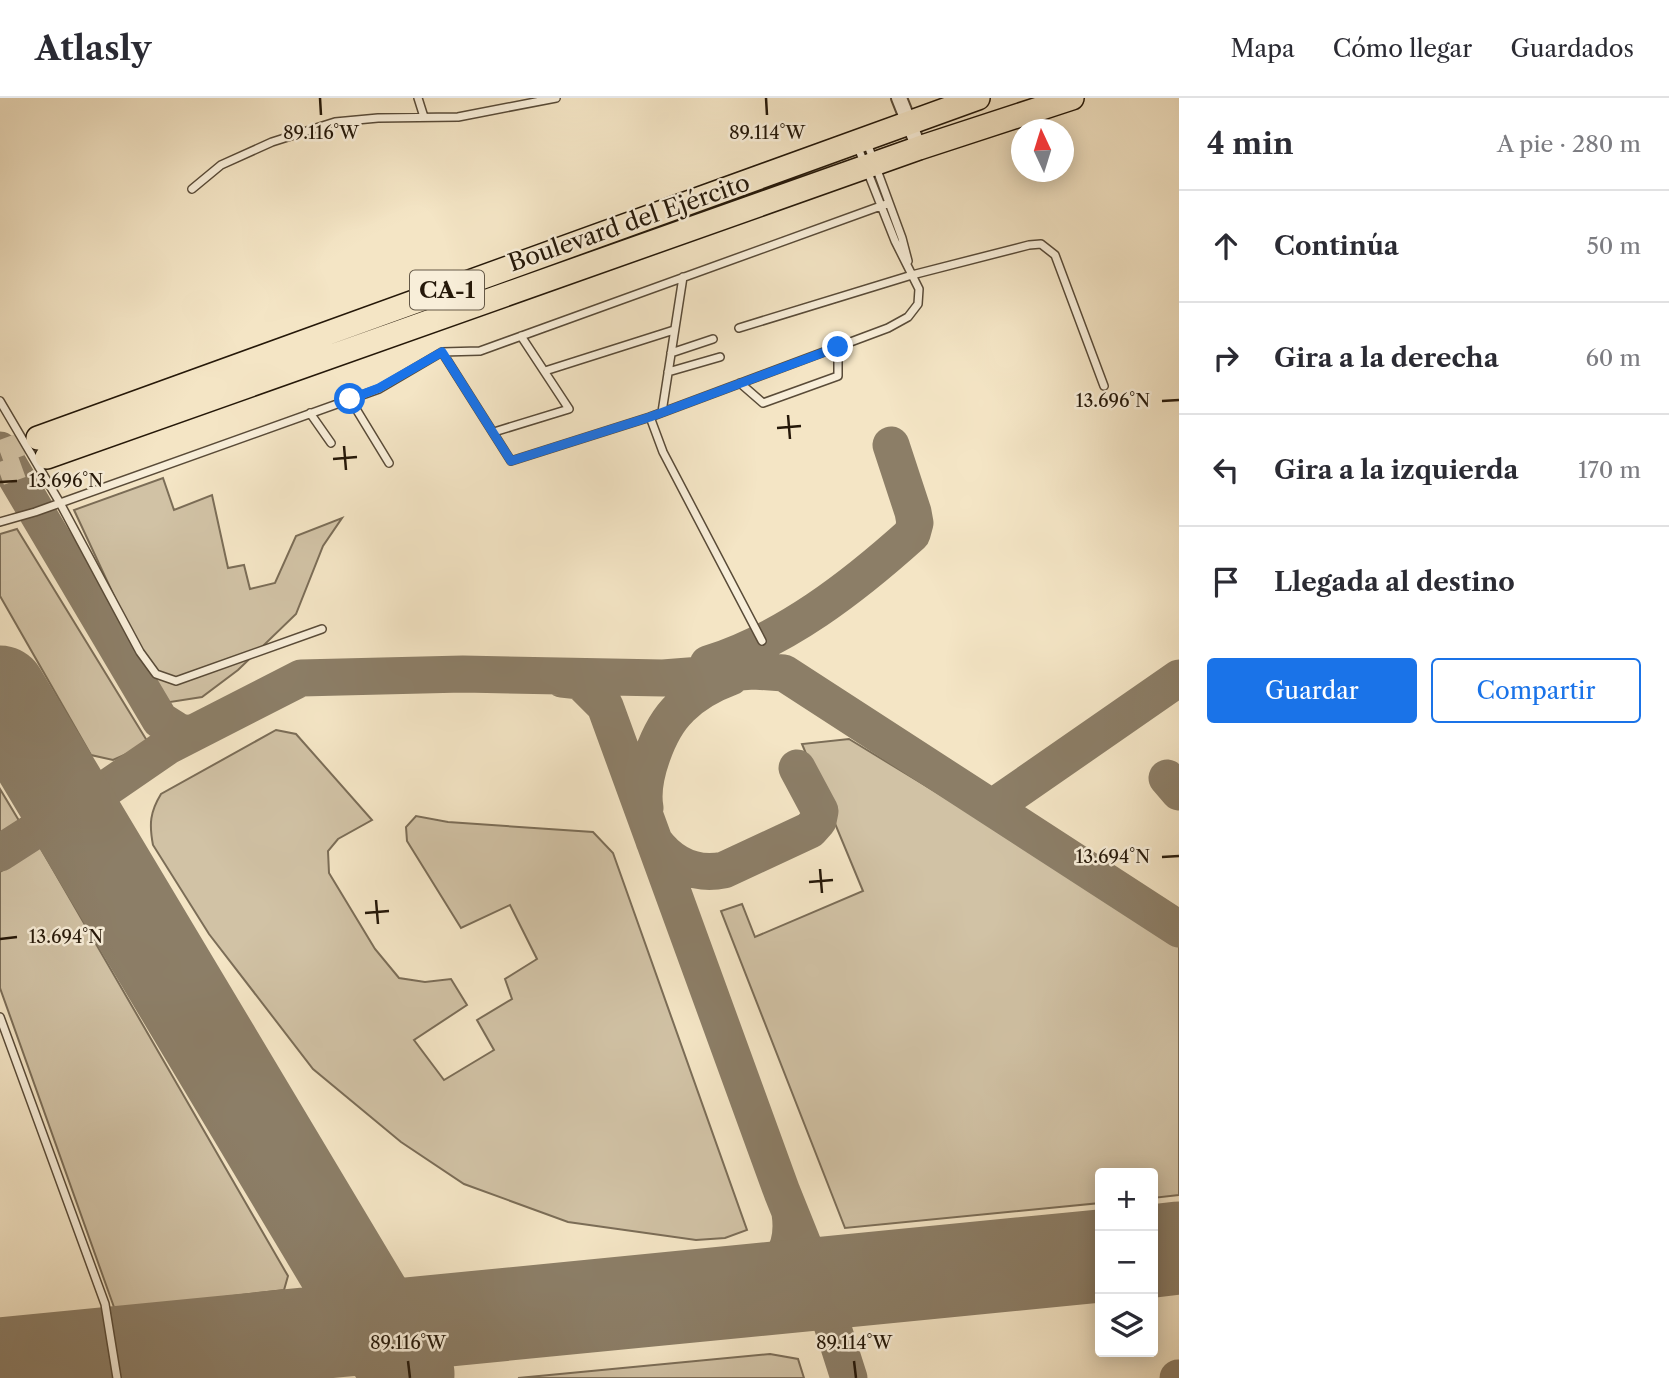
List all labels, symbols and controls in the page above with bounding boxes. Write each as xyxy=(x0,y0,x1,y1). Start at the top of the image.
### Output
text: Atlasly xyxy=(35,28,151,69)
text: Mapa xyxy=(1230,34,1295,63)
text: Cómo llegar xyxy=(1333,34,1472,63)
text: Guardados xyxy=(1510,34,1634,63)
north arrow xyxy=(1011,119,1074,182)
text: 89.116°W xyxy=(283,122,360,144)
text: 89.114°W xyxy=(729,122,806,144)
text: 4 min xyxy=(1207,125,1293,162)
text: A pie · 280 m xyxy=(1497,130,1641,158)
street label: Boulevard del Ejército xyxy=(504,168,753,277)
icon: ahead xyxy=(1207,227,1245,265)
text: Continúa xyxy=(1274,230,1399,262)
text: 50 m xyxy=(1586,232,1641,260)
road number: CA-1 xyxy=(410,270,484,309)
route end xyxy=(822,331,853,362)
icon: right xyxy=(1207,339,1245,377)
text: Gira a la derecha xyxy=(1274,342,1499,374)
text: 60 m xyxy=(1585,344,1641,372)
route start xyxy=(334,383,365,414)
text: 13.696°N xyxy=(1076,390,1150,412)
icon: left xyxy=(1207,451,1245,489)
text: Gira a la izquierda xyxy=(1274,454,1519,486)
text: 170 m xyxy=(1578,456,1641,484)
text: 13.696°N xyxy=(29,470,103,492)
icon: arrive xyxy=(1207,563,1245,601)
text: Llegada al destino xyxy=(1274,566,1515,598)
button: Guardar xyxy=(1207,658,1417,723)
button: Compartir xyxy=(1431,658,1641,723)
text: 13.694°N xyxy=(1076,846,1150,868)
text: 13.694°N xyxy=(29,926,103,948)
map controls xyxy=(1095,1168,1158,1357)
button: + xyxy=(1095,1168,1158,1231)
button: − xyxy=(1095,1231,1158,1294)
button: layers xyxy=(1095,1294,1158,1357)
text: 89.116°W xyxy=(370,1332,447,1354)
text: 89.114°W xyxy=(816,1332,893,1354)

